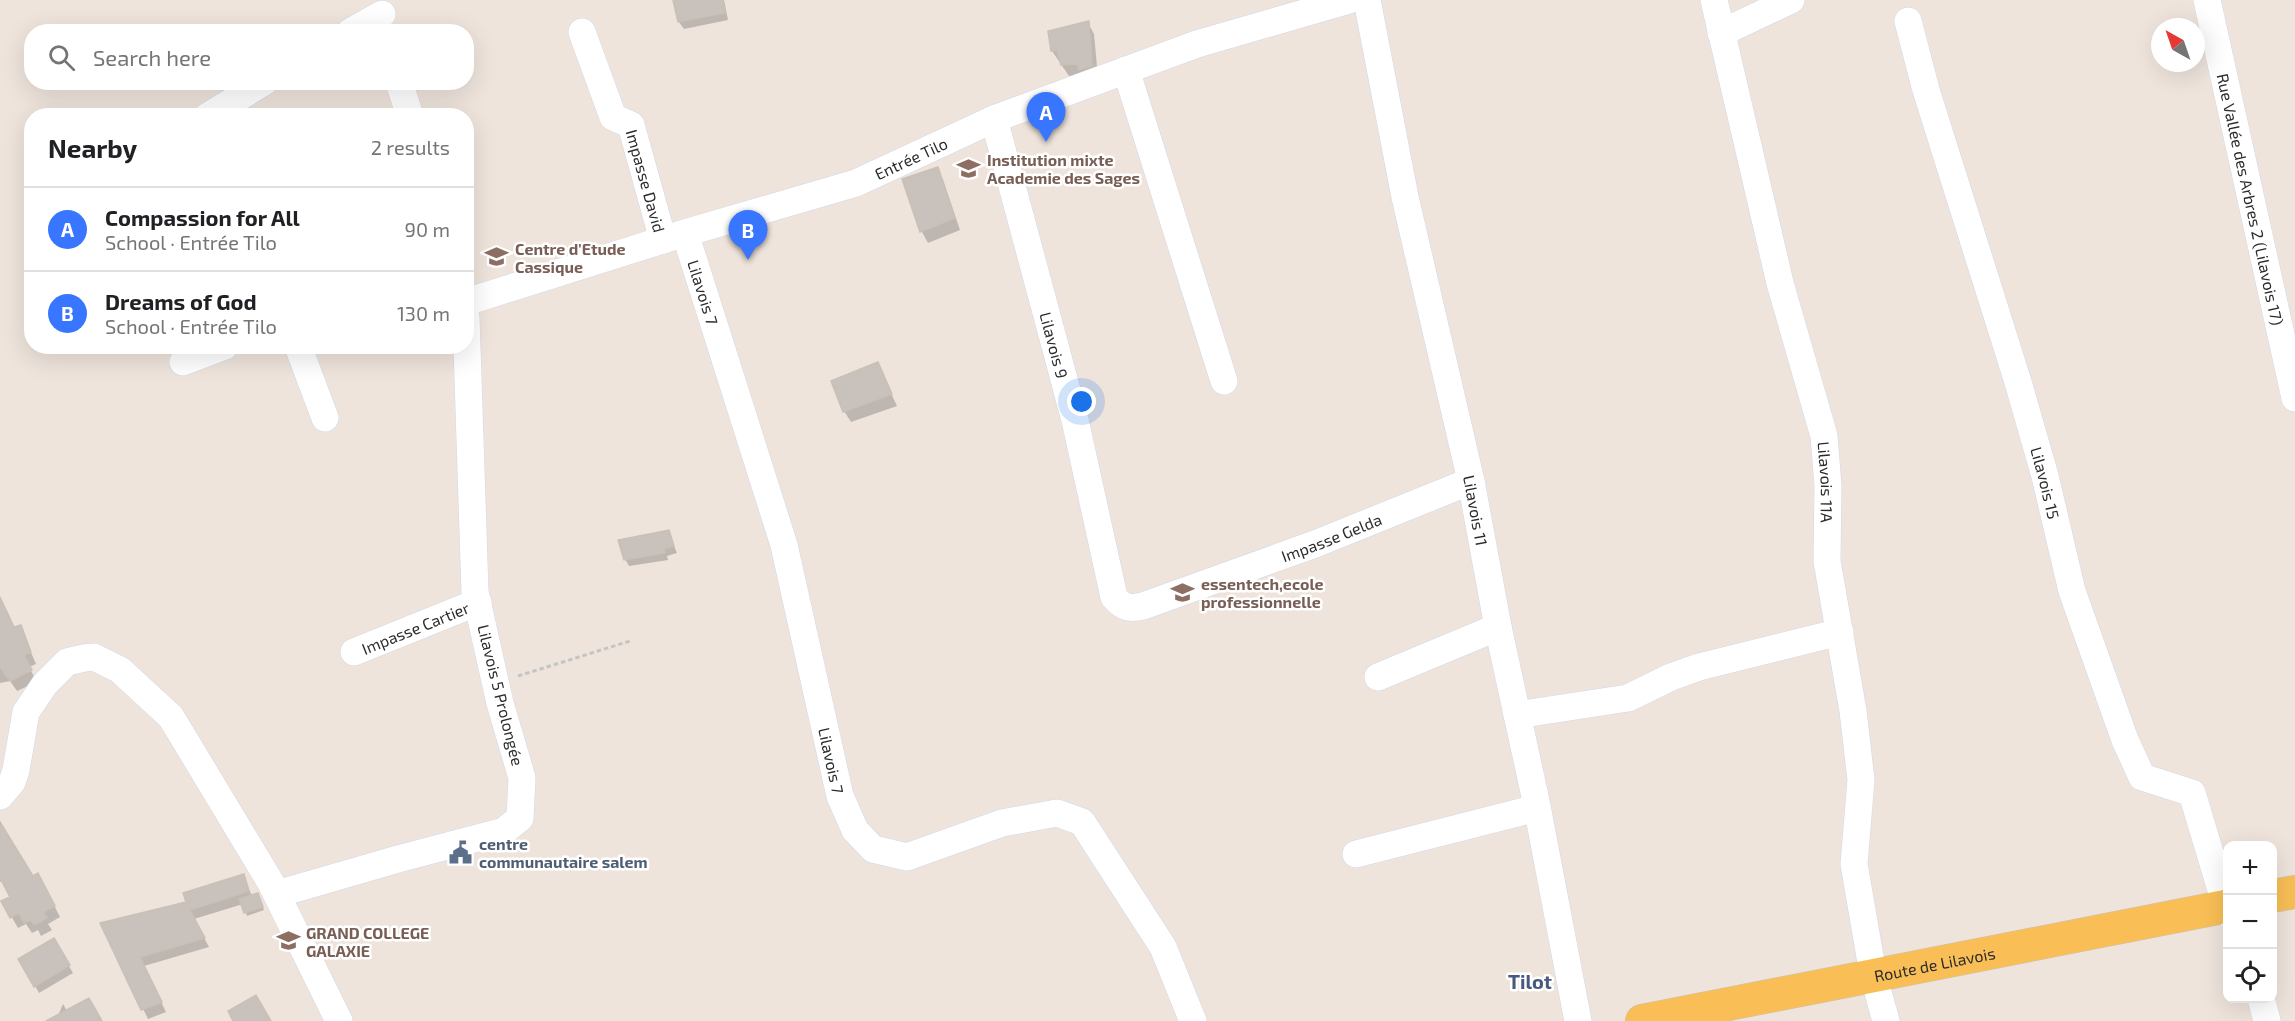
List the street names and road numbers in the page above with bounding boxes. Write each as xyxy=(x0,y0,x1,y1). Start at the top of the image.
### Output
street label: Rue Vallée des Arbres 2 (Lilavois 17) xyxy=(2214,71,2288,327)
street label: Impasse David xyxy=(623,127,670,234)
street label: Entrée Tilo xyxy=(871,133,950,183)
street label: Lilavois 7 xyxy=(685,257,723,327)
street label: Lilavois 9 xyxy=(1037,310,1073,380)
street label: Lilavois 11A xyxy=(1815,441,1838,523)
street label: Lilavois 15 xyxy=(2028,444,2064,521)
street label: Lilavois 11 xyxy=(1460,473,1492,547)
street label: Impasse Gelda xyxy=(1278,509,1384,565)
street label: Impasse Cartier xyxy=(359,597,472,657)
street label: Lilavois 5 Prolongée xyxy=(474,622,528,768)
street label: Lilavois 7 xyxy=(815,726,849,795)
street label: Route de Lilavois xyxy=(1872,942,1997,985)

